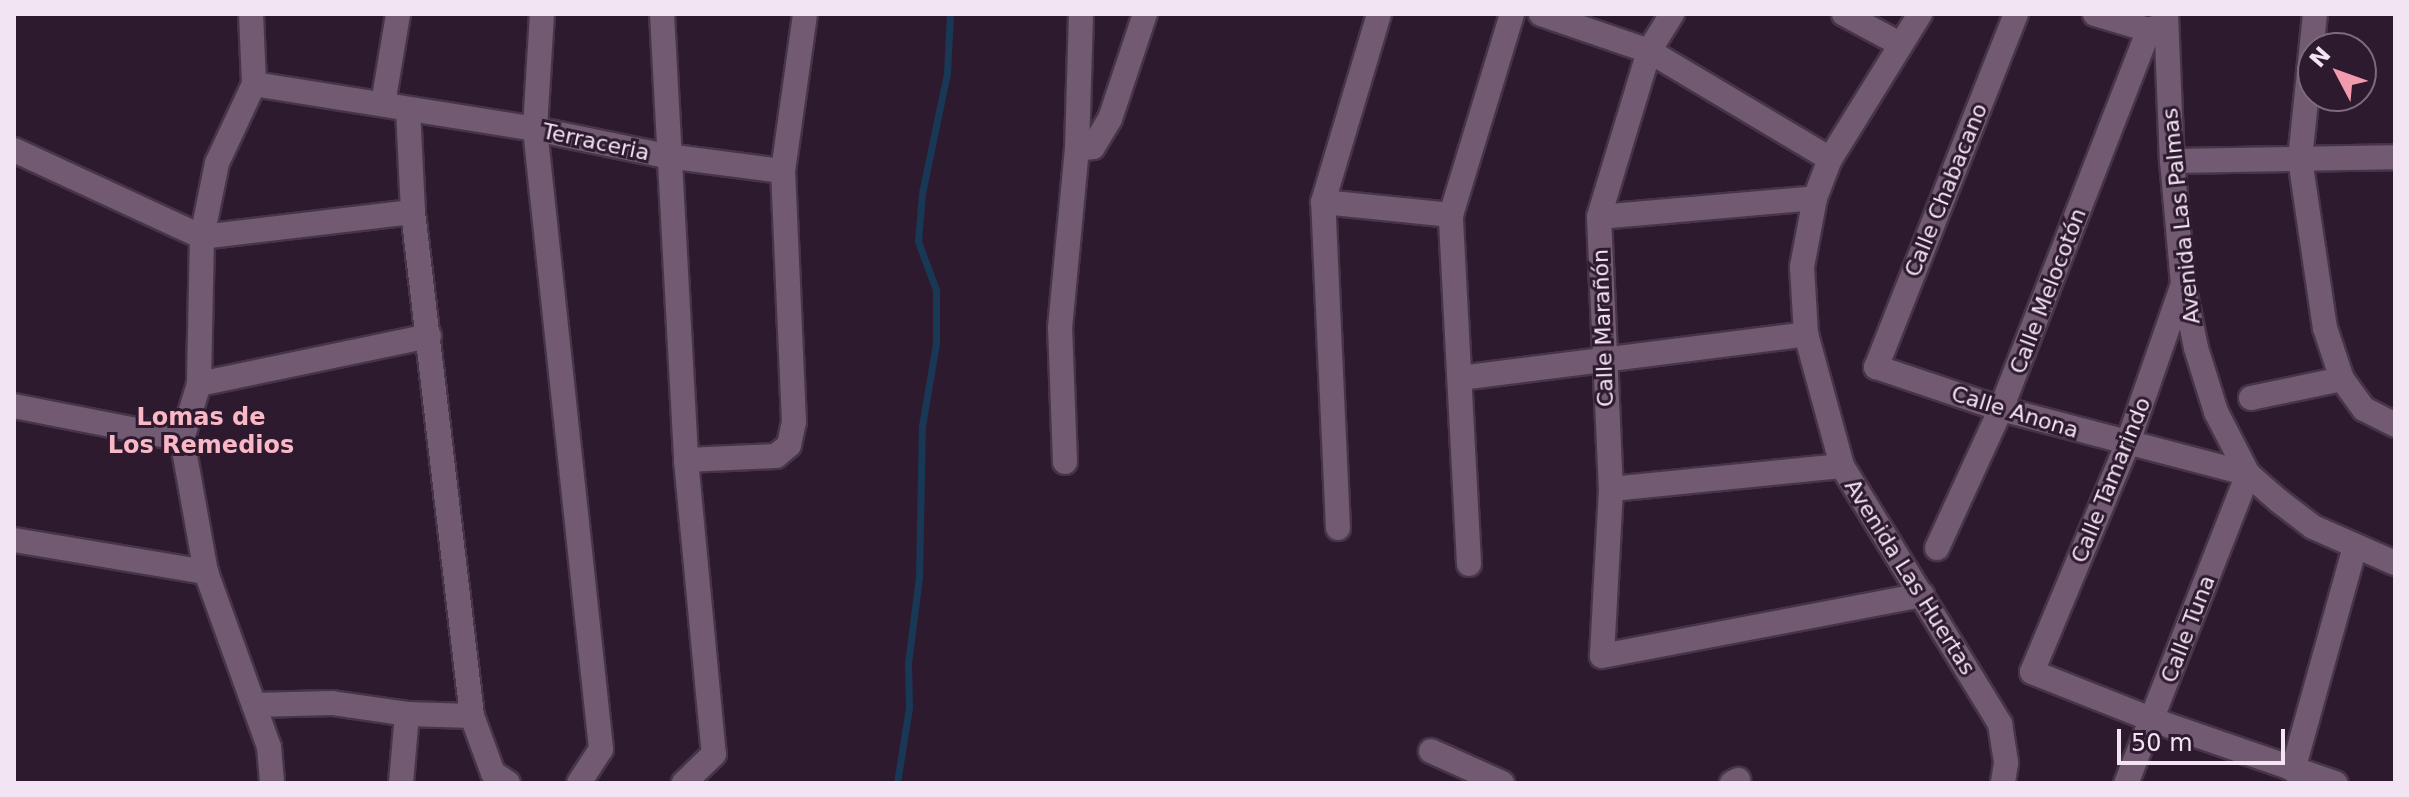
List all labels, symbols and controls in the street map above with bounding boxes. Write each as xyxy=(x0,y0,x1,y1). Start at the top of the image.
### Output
north arrow xyxy=(2297,32,2377,112)
text: N xyxy=(2305,42,2335,72)
street label: Calle Chabacano xyxy=(1899,99,1993,281)
street label: Avenida Las Palmas xyxy=(2157,107,2205,325)
street label: Terraceria xyxy=(540,118,652,166)
street label: Calle Melocotón xyxy=(2004,204,2092,378)
street label: Calle Marañón xyxy=(1587,249,1619,407)
street label: Calle Anona xyxy=(1948,380,2082,444)
street label: Calle Tamarindo xyxy=(2066,393,2156,567)
district label: Lomas de Los Remedios xyxy=(108,404,294,460)
street label: Avenida Las Huertas xyxy=(1839,474,1981,680)
street label: Calle Tuna xyxy=(2155,571,2221,687)
scale bar xyxy=(2121,713,2289,763)
text: 50 m xyxy=(2131,729,2193,757)

